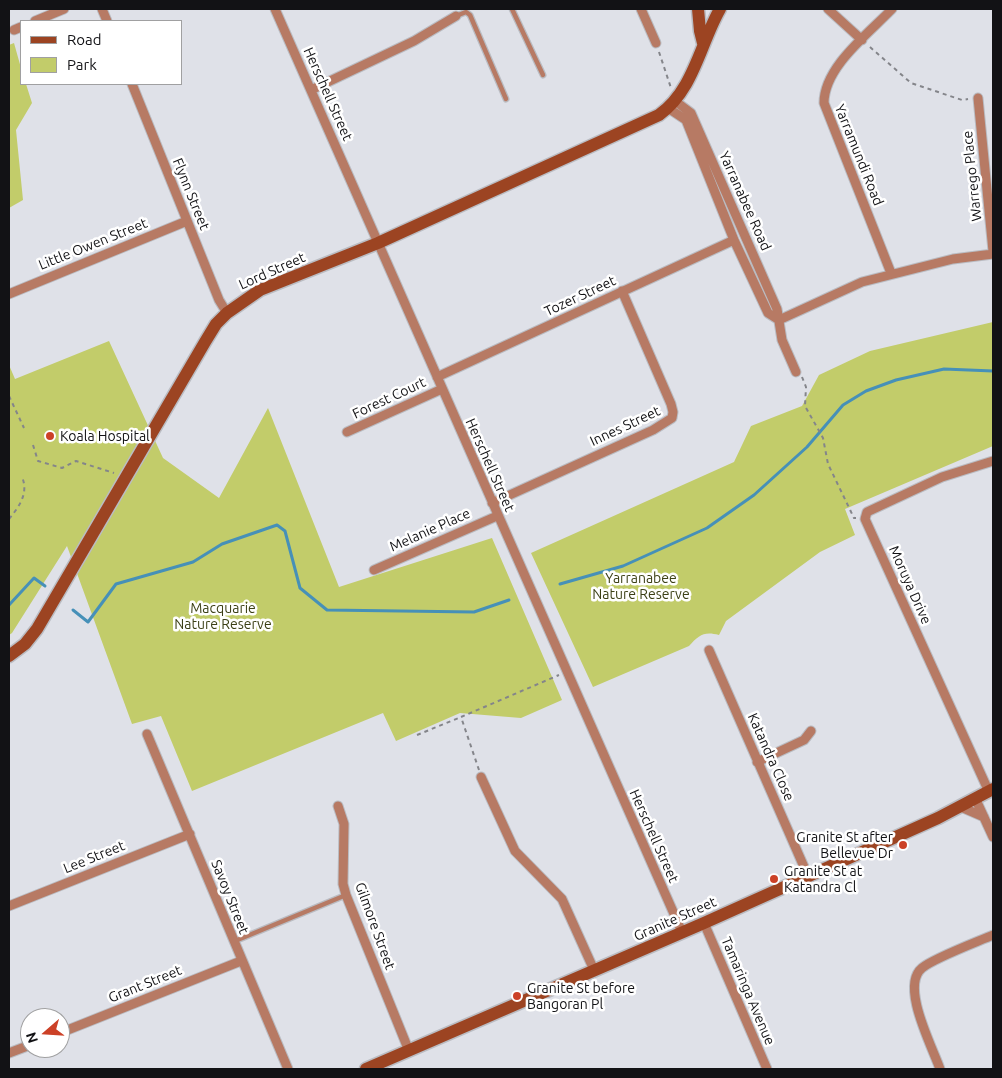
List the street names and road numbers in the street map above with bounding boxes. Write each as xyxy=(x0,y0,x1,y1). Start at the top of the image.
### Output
street label: Herschell Street xyxy=(300,45,356,143)
street label: Yarramundi Road xyxy=(831,102,887,208)
street label: Warrego Place xyxy=(959,130,985,222)
street label: Yarranabee Road xyxy=(716,149,774,253)
street label: Flynn Street xyxy=(169,156,213,232)
street label: Little Owen Street xyxy=(36,215,150,273)
street label: Lord Street xyxy=(236,249,308,293)
street label: Tozer Street xyxy=(542,272,618,320)
street label: Forest Court xyxy=(350,374,428,422)
street label: Innes Street xyxy=(587,402,663,450)
street label: Herschell Street xyxy=(462,416,518,514)
street label: Melanie Place xyxy=(387,505,473,555)
street label: Moruya Drive xyxy=(885,543,935,627)
street label: Katandra Close xyxy=(744,710,798,804)
street label: Herschell Street xyxy=(626,787,682,885)
street label: Lee Street xyxy=(61,837,127,877)
street label: Savoy Street xyxy=(208,857,252,937)
street label: Gilmore Street xyxy=(351,880,399,972)
street label: Granite Street xyxy=(631,893,719,945)
street label: Tamaringa Avenue xyxy=(718,934,778,1048)
street label: Grant Street xyxy=(106,962,184,1006)

